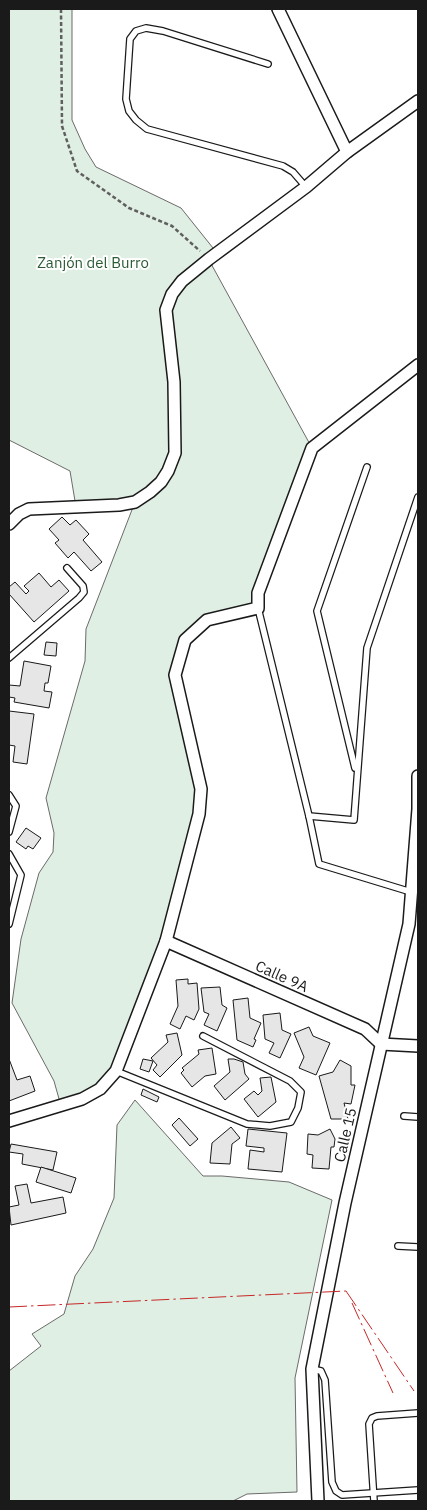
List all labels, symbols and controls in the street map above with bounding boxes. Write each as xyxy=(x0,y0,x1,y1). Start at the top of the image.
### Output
park label: Zanjón del Burro xyxy=(37,253,149,272)
street label: Calle 9A xyxy=(253,956,312,996)
street label: Calle 15 xyxy=(330,1106,360,1164)

